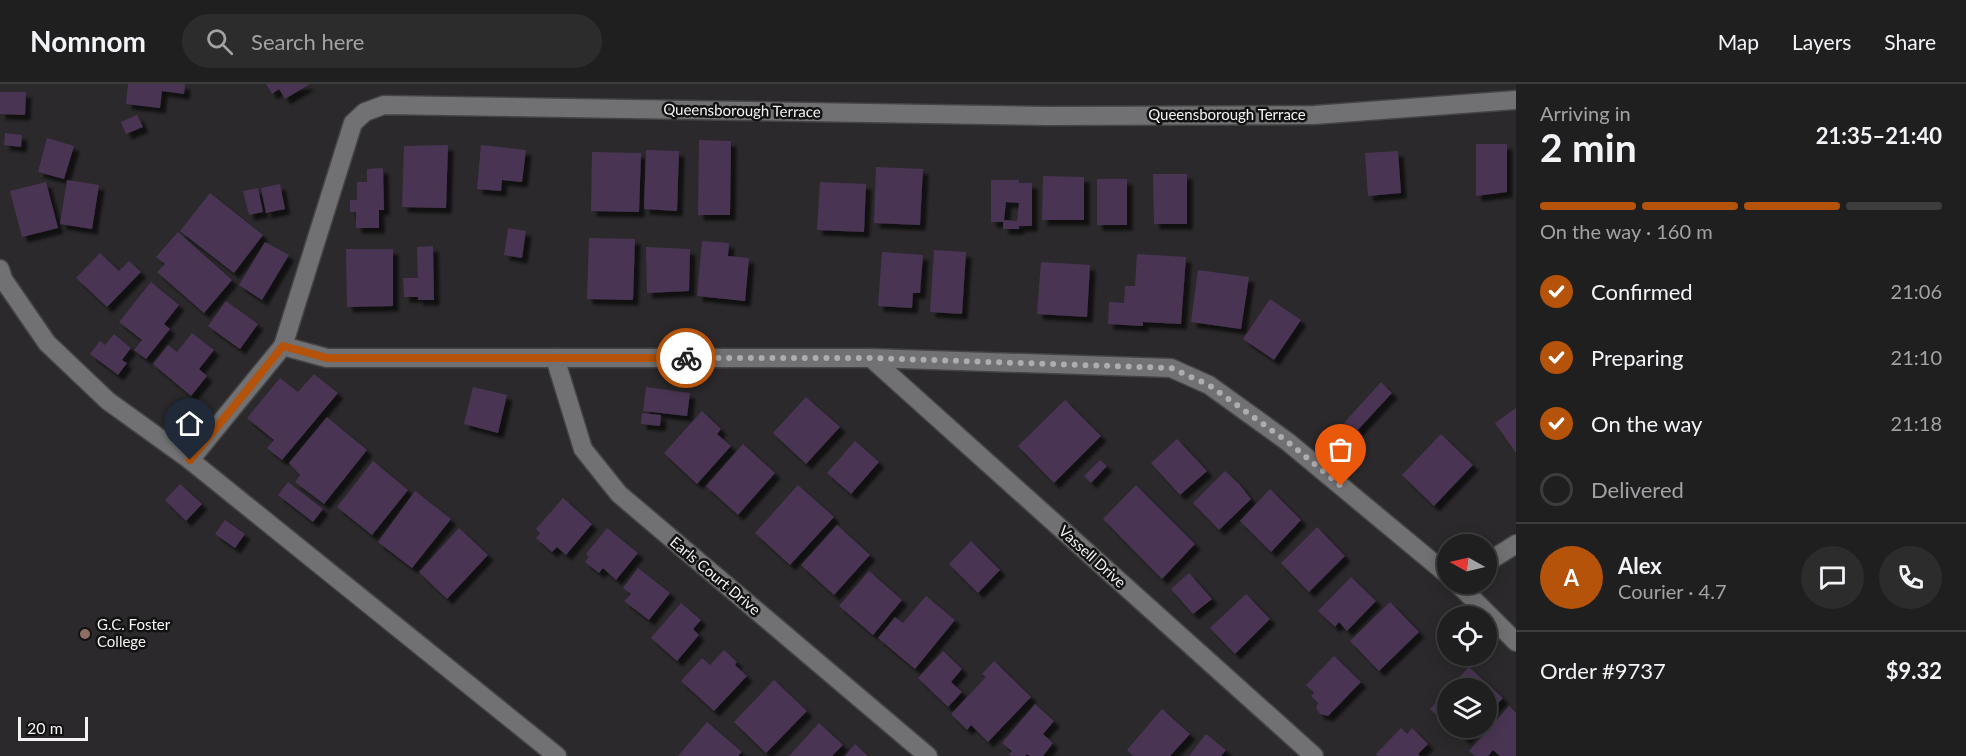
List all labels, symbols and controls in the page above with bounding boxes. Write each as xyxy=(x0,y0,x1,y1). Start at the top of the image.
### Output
search box xyxy=(182,14,602,68)
text: Nomnom xyxy=(30,24,146,58)
icon: search xyxy=(203,25,236,58)
text: Search here xyxy=(251,28,364,55)
text: Map xyxy=(1718,29,1759,54)
text: Layers xyxy=(1792,29,1851,54)
text: Share xyxy=(1884,29,1936,54)
street label: Queensborough Terrace xyxy=(663,100,821,120)
text: Arriving in xyxy=(1540,101,1631,125)
street label: Queensborough Terrace xyxy=(1148,105,1306,123)
text: 21:35–21:40 xyxy=(1816,122,1942,149)
text: 2 min xyxy=(1540,124,1637,170)
text: On the way · 160 m xyxy=(1540,219,1713,243)
icon: check xyxy=(1540,275,1573,308)
text: Confirmed xyxy=(1591,278,1693,305)
text: 21:06 xyxy=(1891,279,1942,303)
courier xyxy=(656,328,716,388)
icon: check xyxy=(1540,341,1573,374)
icon: bike xyxy=(670,342,703,375)
text: Preparing xyxy=(1591,344,1683,371)
text: 21:10 xyxy=(1891,345,1942,369)
pin xyxy=(164,398,215,460)
icon: home xyxy=(173,407,206,440)
icon: check xyxy=(1540,407,1573,440)
text: On the way xyxy=(1591,410,1702,437)
text: 21:18 xyxy=(1891,411,1942,435)
pin xyxy=(1315,424,1366,486)
icon: bag xyxy=(1324,433,1357,466)
text: Delivered xyxy=(1591,476,1684,503)
street label: Vassell Drive xyxy=(1055,521,1130,591)
street label: Earls Court Drive xyxy=(667,532,765,618)
north arrow xyxy=(1437,534,1497,594)
map controls xyxy=(1437,534,1497,738)
button: chat xyxy=(1801,546,1864,609)
button: phone xyxy=(1879,546,1942,609)
text: Alex xyxy=(1618,552,1662,579)
text: A xyxy=(1564,564,1579,591)
text: Courier · 4.7 xyxy=(1618,579,1727,603)
button: locate xyxy=(1437,606,1497,666)
place label: G.C. Foster College xyxy=(97,615,171,650)
marker: G.C. Foster College xyxy=(78,627,92,641)
text: Order #9737 xyxy=(1540,657,1666,684)
text: $9.32 xyxy=(1886,657,1942,684)
button: layers xyxy=(1437,678,1497,738)
scale bar xyxy=(18,714,88,742)
text: 20 m xyxy=(27,718,63,737)

